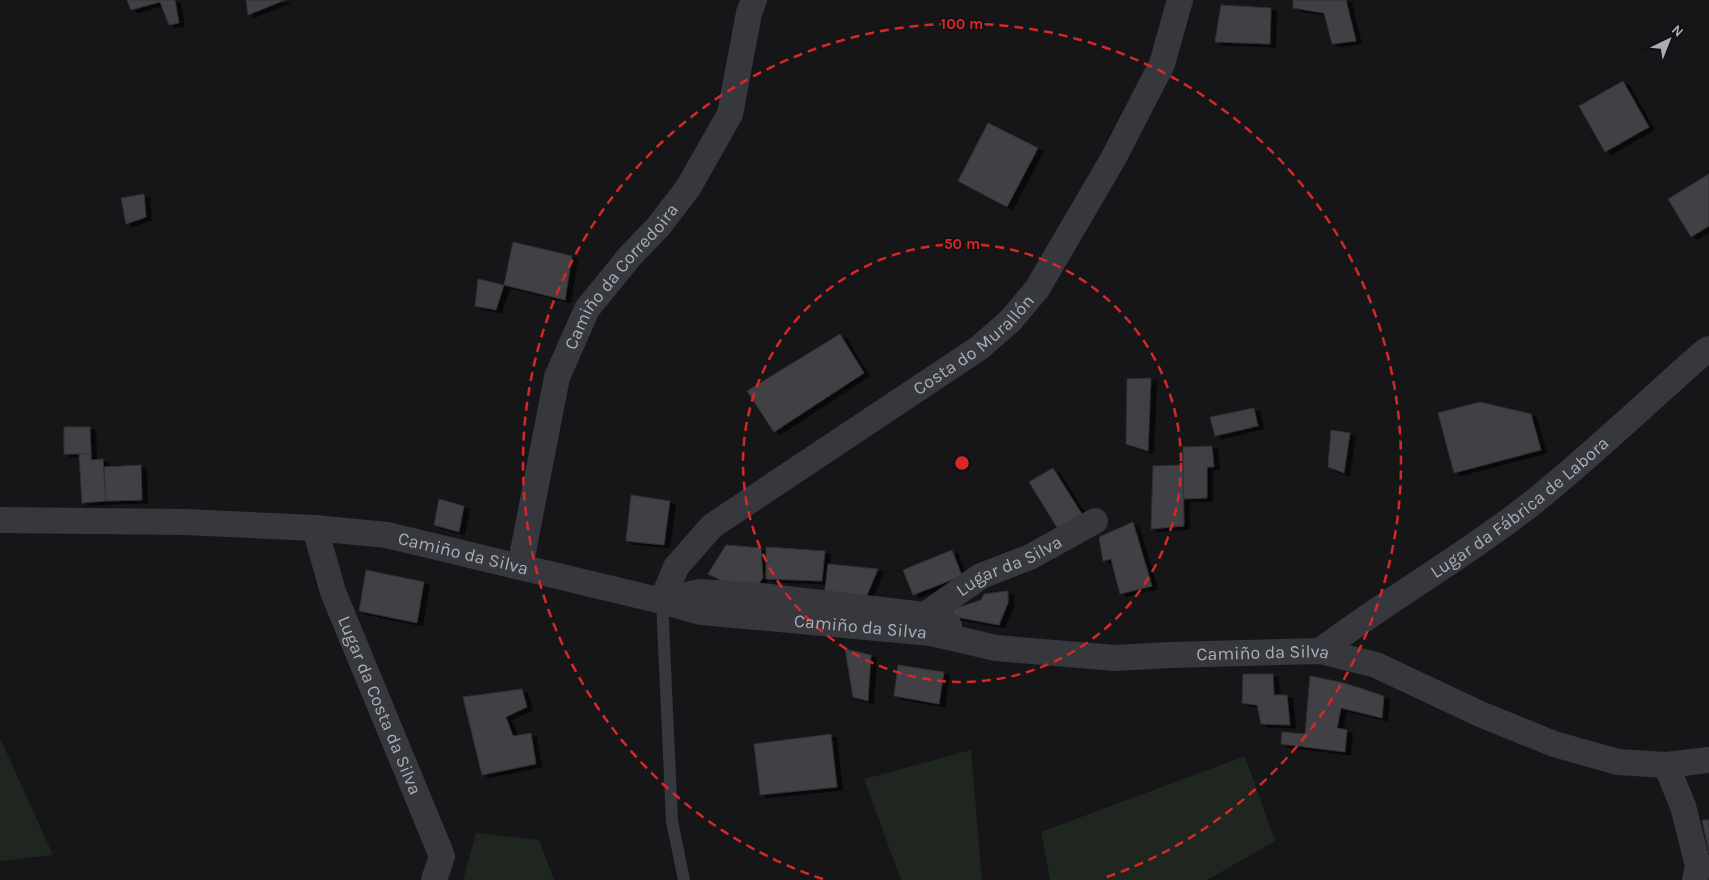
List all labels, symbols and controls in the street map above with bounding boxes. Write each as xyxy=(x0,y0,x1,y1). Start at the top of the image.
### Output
text: 100 m xyxy=(941,15,983,33)
north arrow xyxy=(1644,15,1694,65)
text: N xyxy=(1668,21,1687,41)
street label: Camiño da Corredoira xyxy=(560,199,683,353)
text: 50 m xyxy=(944,235,980,253)
street label: Costa do Murallón xyxy=(909,290,1039,400)
street label: Lugar da Fábrica de Labora xyxy=(1426,432,1613,583)
centre of rings xyxy=(953,454,971,472)
street label: Camiño da Silva xyxy=(396,527,531,580)
street label: Lugar da Silva xyxy=(952,530,1066,601)
street label: Camiño da Silva xyxy=(793,610,928,644)
street label: Lugar da Costa da Silva xyxy=(333,612,426,798)
street label: Camiño da Silva xyxy=(1196,640,1332,665)

